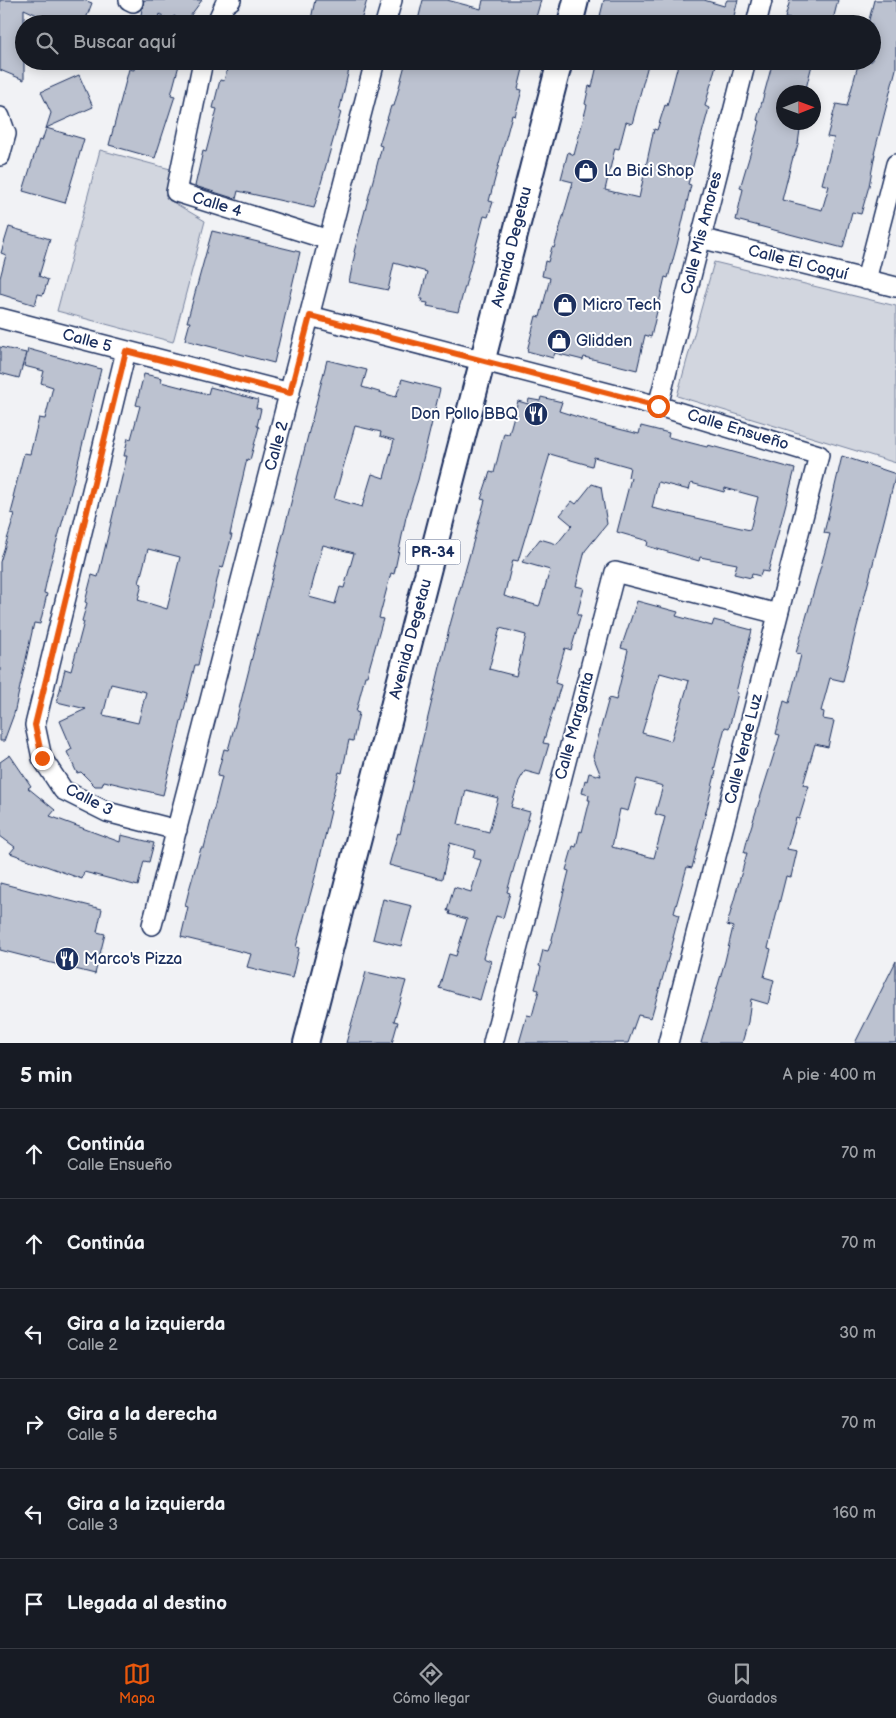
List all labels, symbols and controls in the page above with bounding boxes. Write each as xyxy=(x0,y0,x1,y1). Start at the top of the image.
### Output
search box xyxy=(15,15,881,70)
icon: search xyxy=(33,29,61,57)
text: Buscar aquí xyxy=(73,31,176,54)
north arrow xyxy=(776,85,821,130)
shop icon: La Bici Shop xyxy=(573,158,599,184)
place label: La Bici Shop xyxy=(604,162,694,181)
street label: Calle Mis Amores xyxy=(678,169,726,296)
street label: Avenida Degetau xyxy=(488,185,536,309)
street label: Calle 4 xyxy=(190,188,244,222)
street label: Calle El Coquí xyxy=(746,241,850,285)
shop icon: Micro Tech xyxy=(552,292,578,318)
place label: Micro Tech xyxy=(582,296,661,315)
street label: Calle 5 xyxy=(60,325,114,357)
shop icon: Glidden xyxy=(546,328,572,354)
place label: Glidden xyxy=(576,332,632,351)
route start xyxy=(647,395,670,418)
restaurant icon: Don Pollo BBQ xyxy=(523,401,549,427)
place label: Don Pollo BBQ xyxy=(411,405,519,424)
street label: Calle Ensueño xyxy=(685,406,791,454)
street label: Calle 2 xyxy=(261,419,293,473)
road number: PR-34 xyxy=(406,540,460,564)
street label: Avenida Degetau xyxy=(386,577,436,701)
street label: Calle Margarita xyxy=(551,670,599,782)
street label: Calle Verde Luz xyxy=(721,691,767,806)
route end xyxy=(31,747,54,770)
street label: Calle 3 xyxy=(62,780,116,820)
restaurant icon: Marco's Pizza xyxy=(54,946,80,972)
place label: Marco's Pizza xyxy=(84,950,182,969)
text: 5 min xyxy=(20,1063,73,1088)
text: A pie · 400 m xyxy=(783,1066,876,1085)
text: Continúa xyxy=(67,1133,145,1156)
icon: ahead xyxy=(20,1140,48,1168)
text: 70 m xyxy=(841,1144,876,1163)
text: Calle Ensueño xyxy=(67,1156,172,1175)
icon: ahead xyxy=(20,1230,48,1258)
text: Continúa xyxy=(67,1232,145,1255)
text: 70 m xyxy=(841,1234,876,1253)
text: Gira a la izquierda xyxy=(67,1313,225,1336)
icon: left xyxy=(20,1320,48,1348)
text: 30 m xyxy=(839,1324,876,1343)
text: Calle 2 xyxy=(67,1336,118,1355)
text: Gira a la derecha xyxy=(67,1403,217,1426)
icon: right xyxy=(20,1410,48,1438)
text: 70 m xyxy=(841,1414,876,1433)
text: Calle 5 xyxy=(67,1426,117,1445)
text: Gira a la izquierda xyxy=(67,1493,225,1516)
icon: left xyxy=(20,1500,48,1528)
text: 160 m xyxy=(833,1504,876,1523)
text: Calle 3 xyxy=(67,1516,118,1535)
icon: arrive xyxy=(20,1590,48,1618)
text: Llegada al destino xyxy=(67,1592,227,1615)
tab: Mapa xyxy=(119,1660,155,1707)
tab: Cómo llegar xyxy=(393,1660,469,1707)
tab: Guardados xyxy=(707,1660,777,1707)

